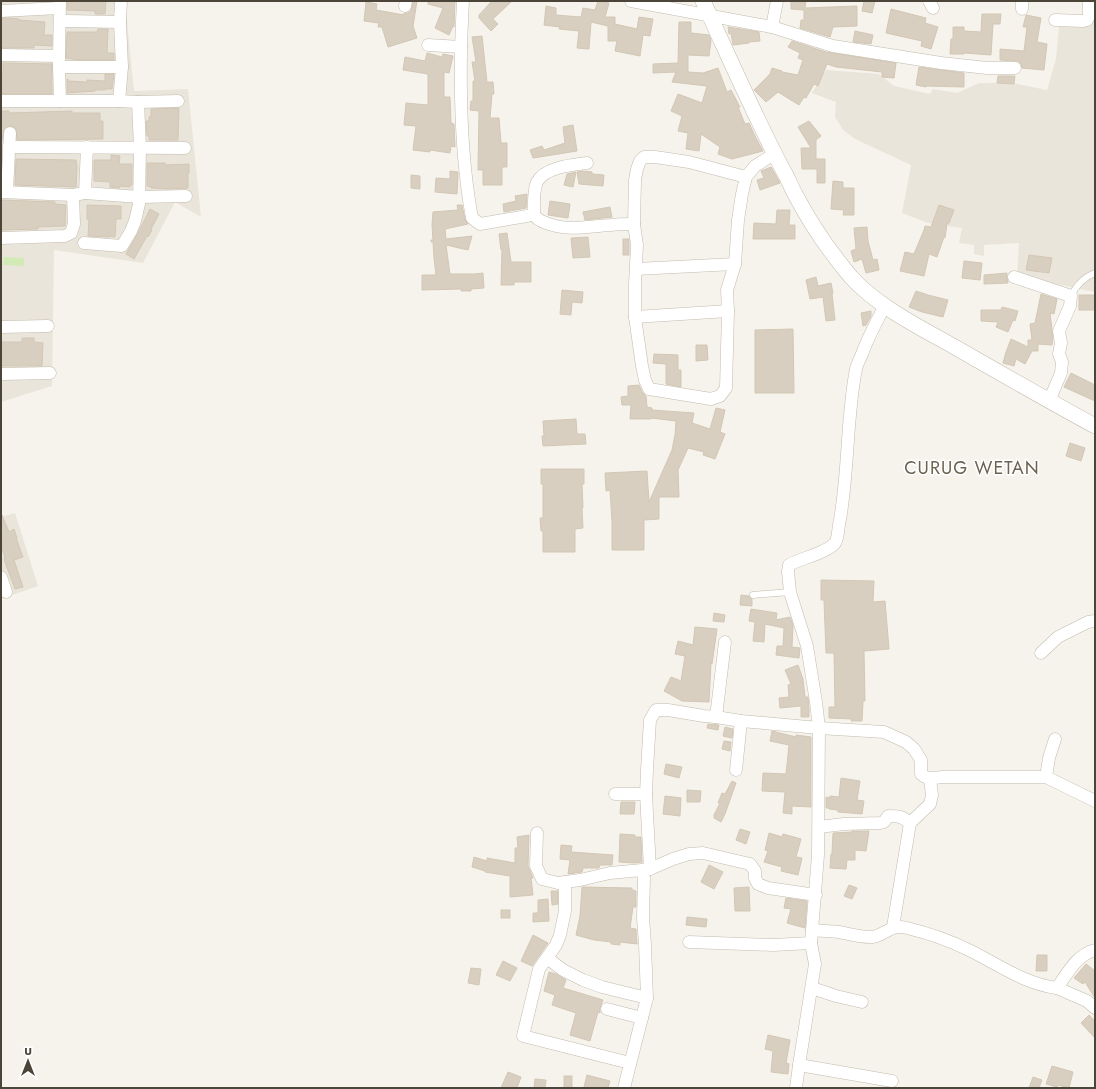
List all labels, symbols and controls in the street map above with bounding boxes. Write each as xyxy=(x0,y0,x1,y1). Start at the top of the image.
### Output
district label: CURUG WETAN xyxy=(904,455,1040,481)
north arrow xyxy=(8,1041,48,1081)
text: U xyxy=(24,1043,32,1059)

